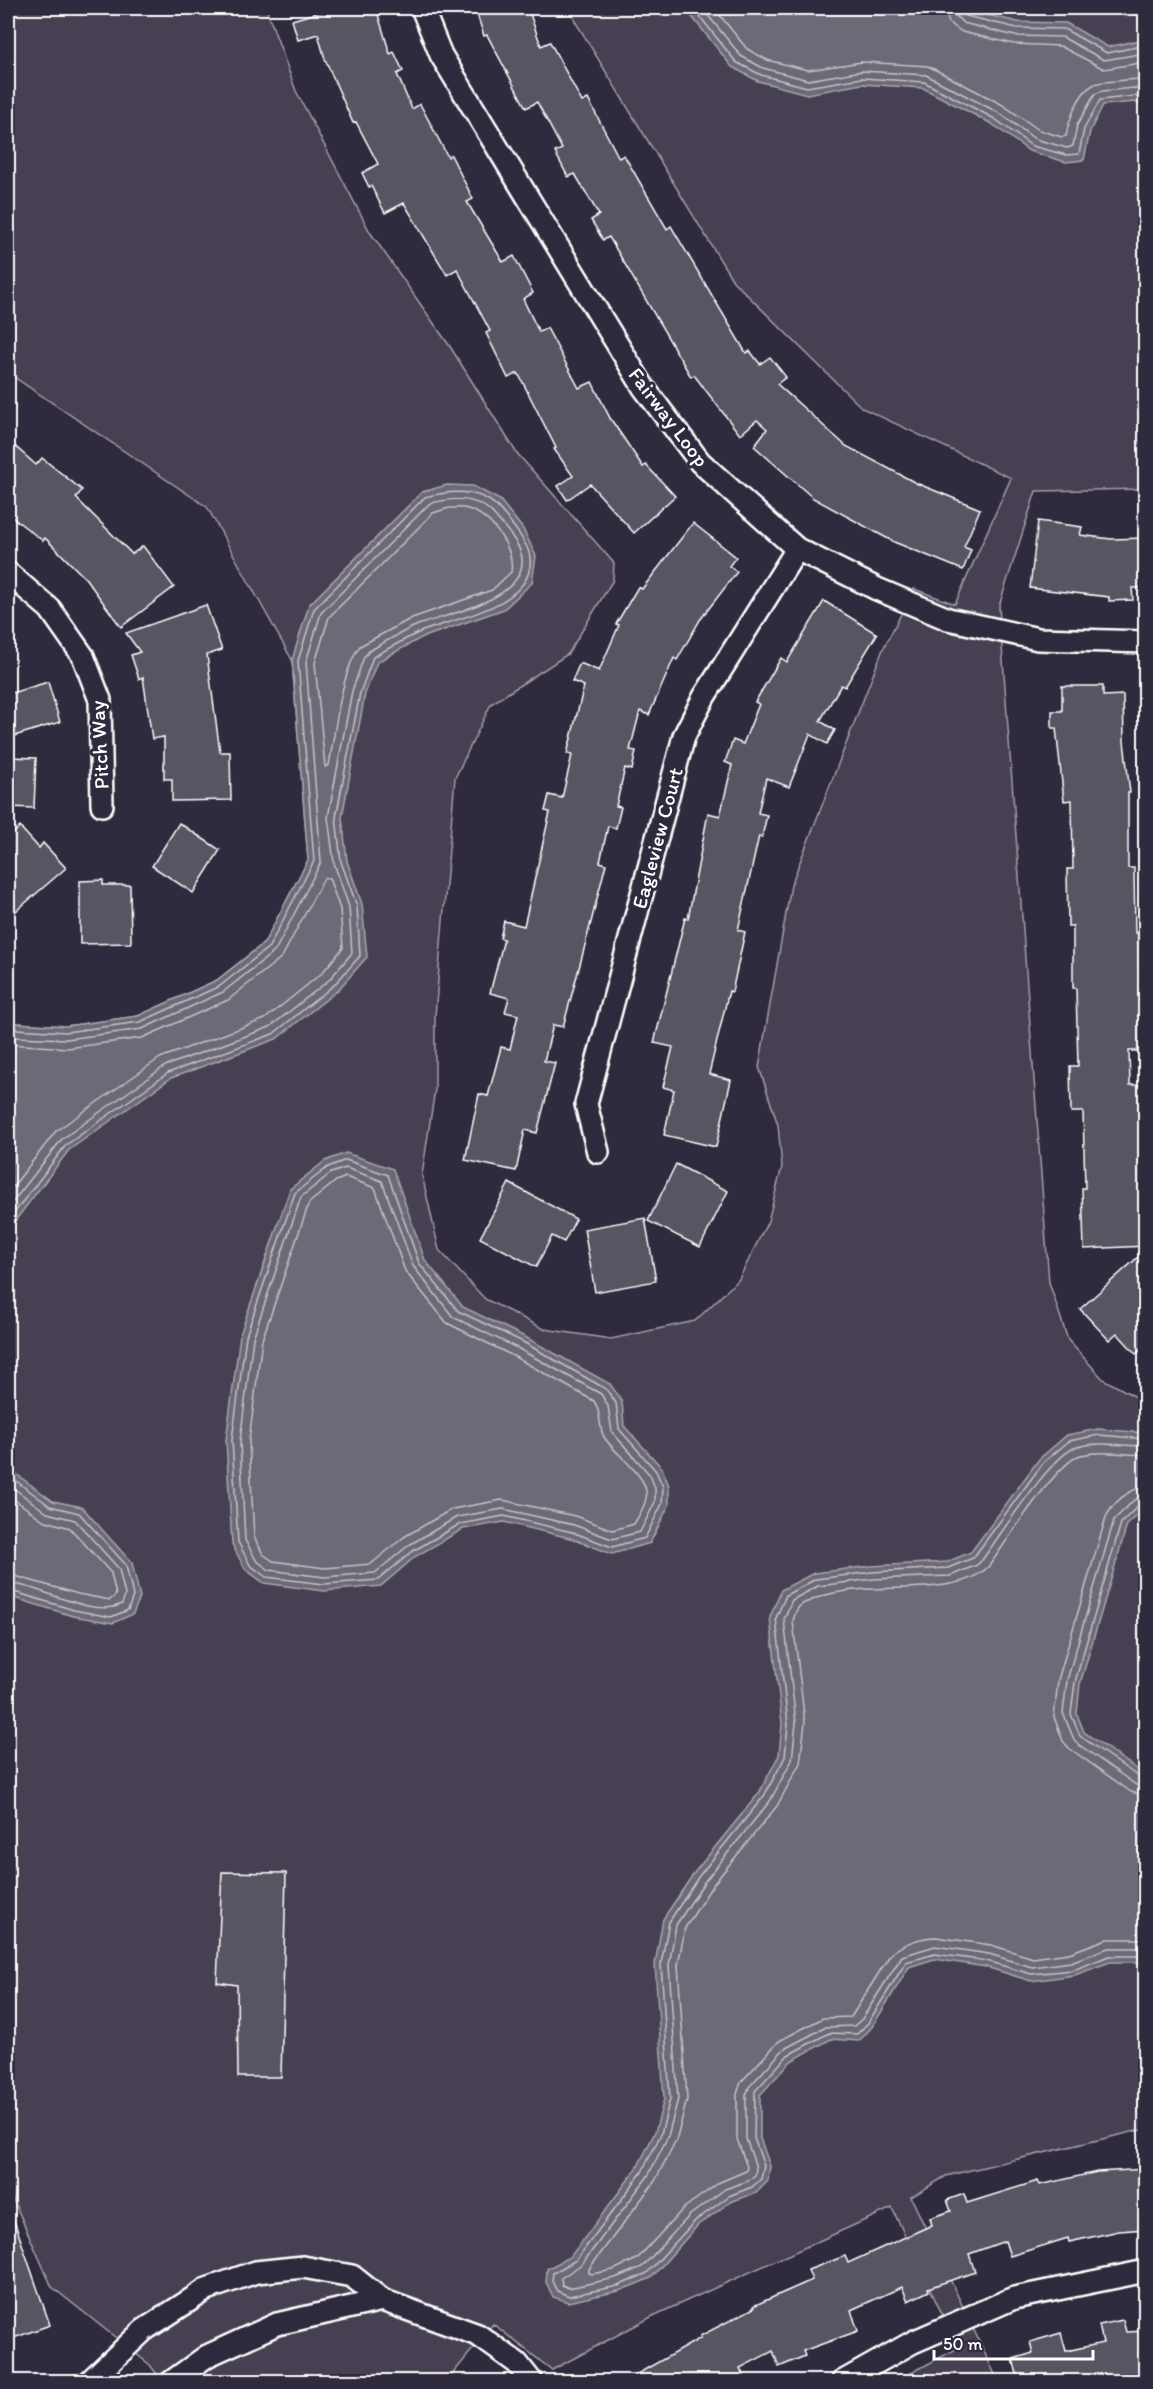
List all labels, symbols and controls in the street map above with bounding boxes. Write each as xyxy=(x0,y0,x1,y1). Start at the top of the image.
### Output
street label: Fairway Loop xyxy=(624,362,714,472)
street label: Pitch Way xyxy=(84,700,114,790)
street label: Eagleview Court xyxy=(626,765,688,911)
scale bar xyxy=(934,2323,1093,2361)
text: 50 m xyxy=(943,2333,983,2355)

